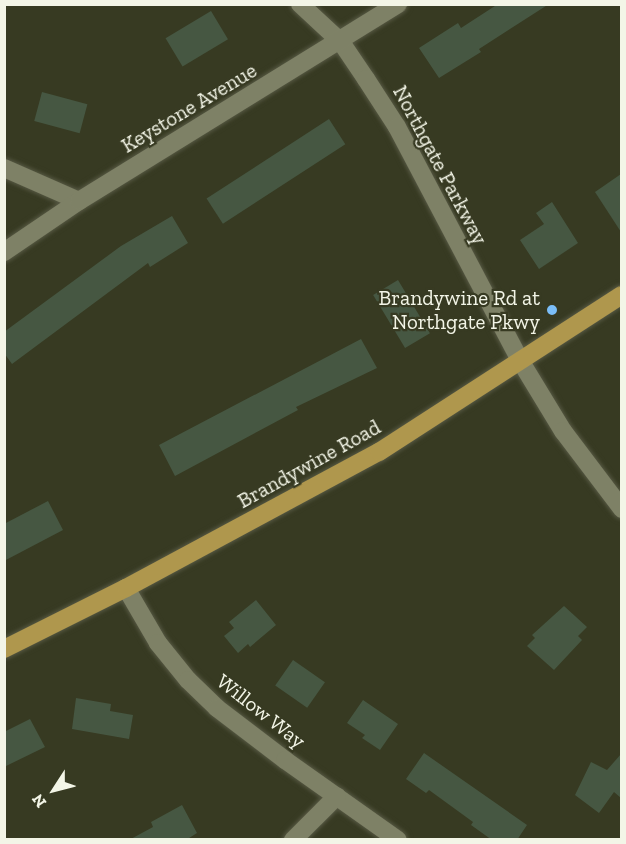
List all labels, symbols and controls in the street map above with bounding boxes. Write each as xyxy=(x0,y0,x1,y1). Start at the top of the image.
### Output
street label: Keystone Avenue xyxy=(117,58,261,158)
street label: Northgate Parkway xyxy=(387,81,493,249)
place label: Brandywine Rd at Northgate Pkwy xyxy=(379,285,540,335)
marker: Brandywine Rd at Northgate Pkwy xyxy=(545,303,559,317)
street label: Brandywine Road xyxy=(233,414,385,514)
street label: Willow Way xyxy=(211,668,311,754)
north arrow xyxy=(24,760,84,820)
text: N xyxy=(28,790,50,811)

